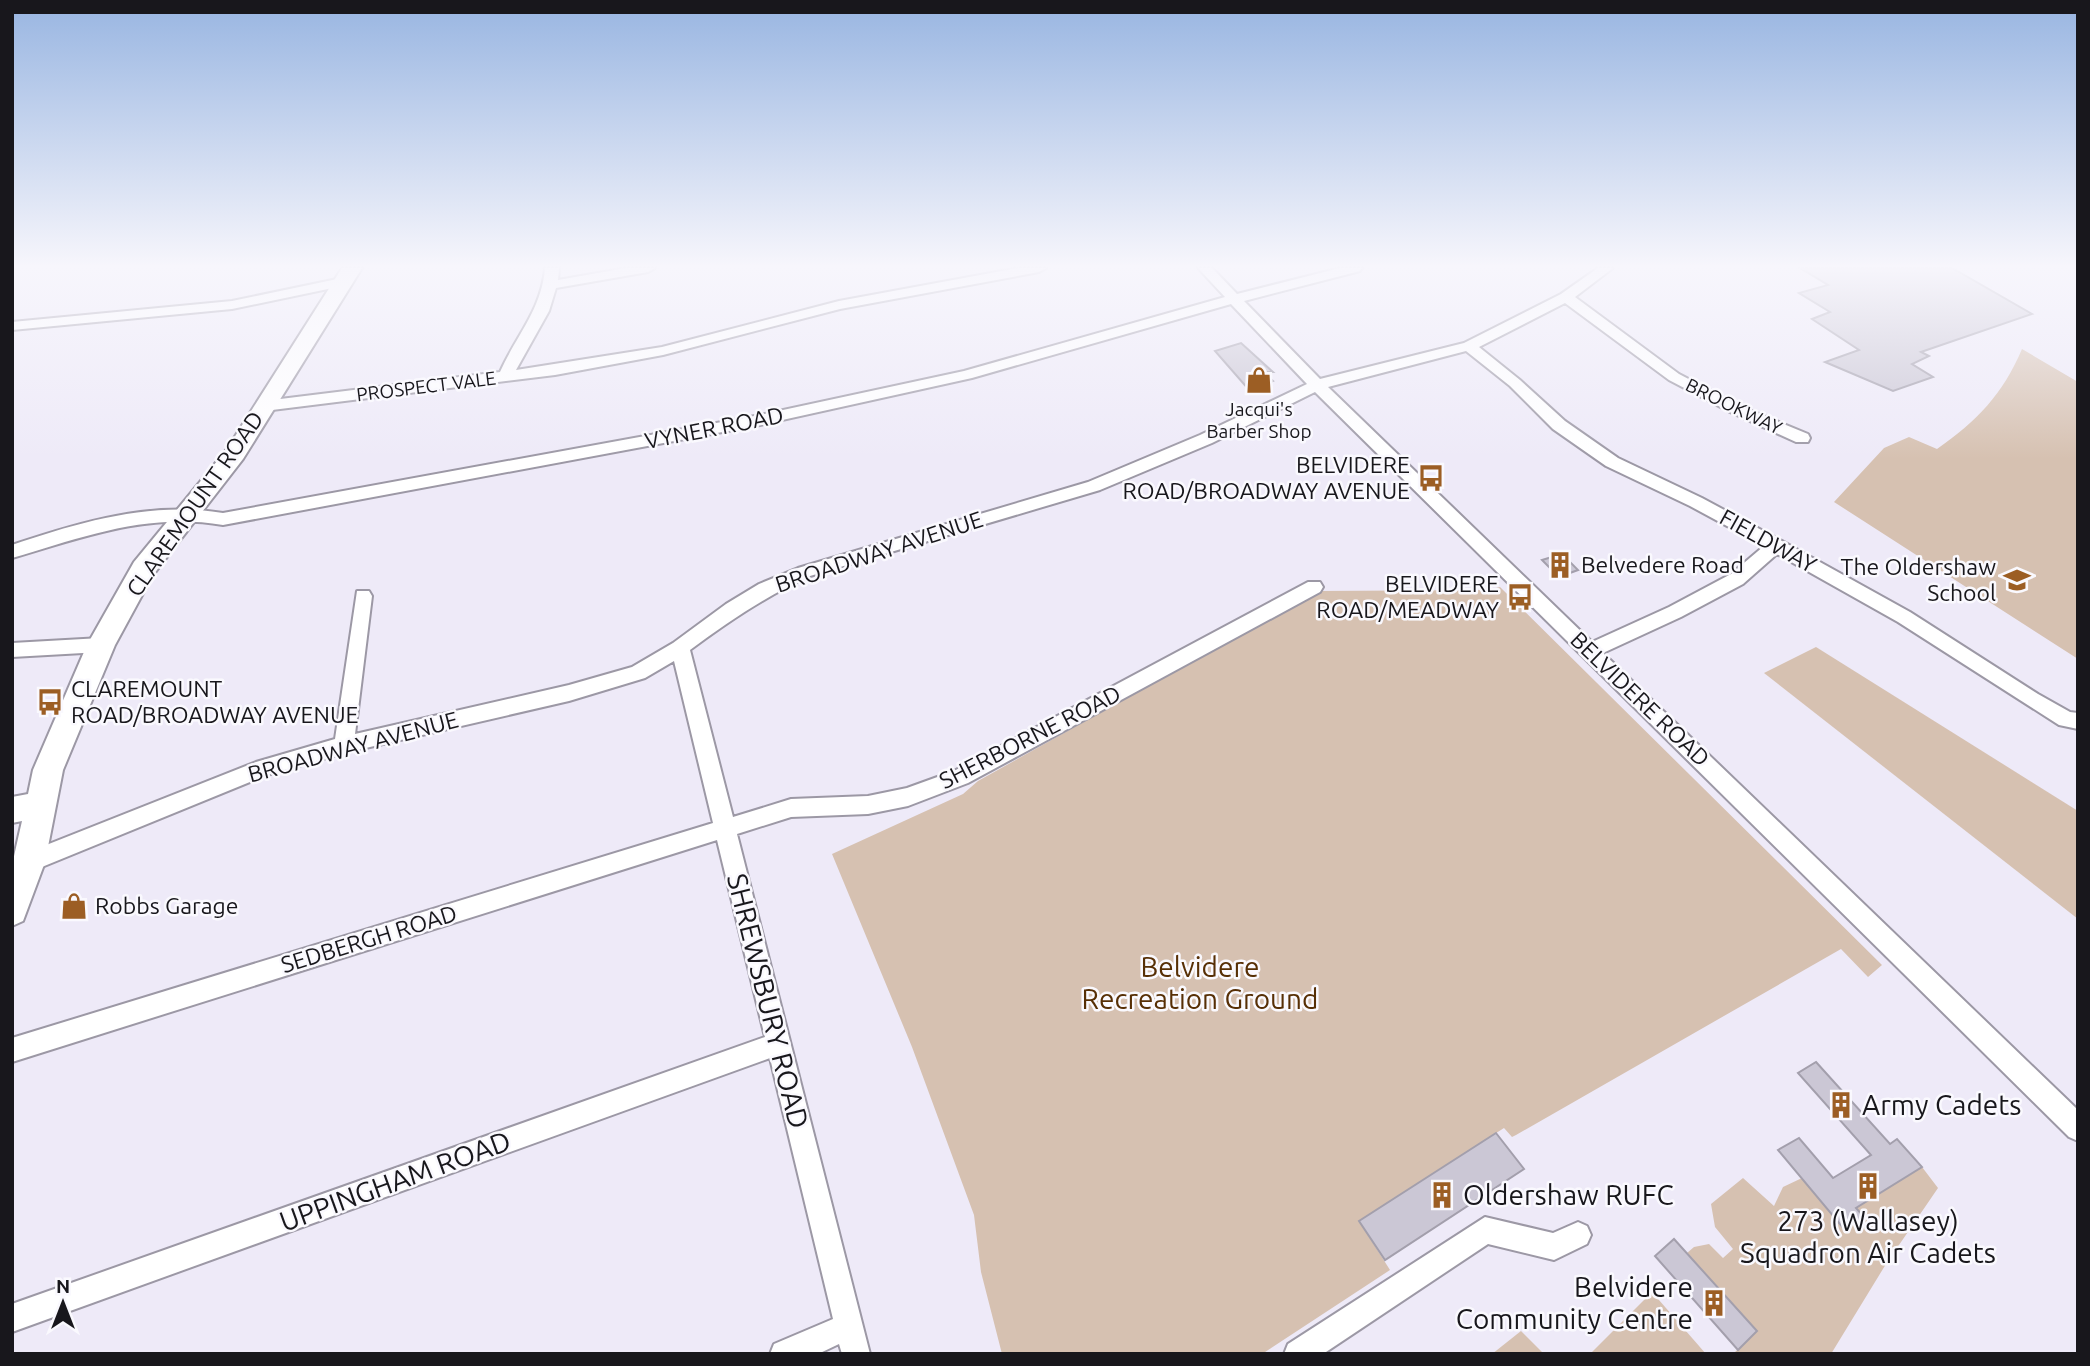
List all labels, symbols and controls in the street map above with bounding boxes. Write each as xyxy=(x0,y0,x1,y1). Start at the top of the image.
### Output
shop icon: Jacqui's Barber Shop xyxy=(1244,365,1274,395)
street label: PROSPECT VALE xyxy=(355,367,497,405)
street label: BROOKWAY xyxy=(1682,373,1786,439)
place label: Jacqui's Barber Shop xyxy=(1206,398,1312,442)
street label: VYNER ROAD xyxy=(642,402,785,453)
street label: CLAREMOUNT ROAD xyxy=(121,407,268,601)
place label: BELVIDERE ROAD/BROADWAY AVENUE xyxy=(1123,452,1410,503)
bus stop icon: BELVIDERE ROAD/BROADWAY AVENUE xyxy=(1416,463,1446,493)
street label: FIELDWAY xyxy=(1716,504,1821,578)
street label: BROADWAY AVENUE xyxy=(772,506,986,597)
building icon: Belvedere Road xyxy=(1545,550,1575,580)
place label: Belvedere Road xyxy=(1581,552,1744,577)
place label: The Oldershaw School xyxy=(1841,554,1996,605)
school or university icon: The Oldershaw School xyxy=(2002,565,2032,595)
place label: BELVIDERE ROAD/MEADWAY xyxy=(1316,571,1500,622)
bus stop icon: BELVIDERE ROAD/MEADWAY xyxy=(1505,582,1535,612)
street label: BELVIDERE ROAD xyxy=(1566,626,1715,771)
place label: CLAREMOUNT ROAD/BROADWAY AVENUE xyxy=(71,676,359,727)
street label: SHERBORNE ROAD xyxy=(935,680,1124,793)
bus stop icon: CLAREMOUNT ROAD/BROADWAY AVENUE xyxy=(35,687,65,717)
street label: BROADWAY AVENUE xyxy=(245,706,461,787)
street label: SHREWSBURY ROAD xyxy=(722,870,815,1131)
shop icon: Robbs Garage xyxy=(59,891,89,921)
place label: Robbs Garage xyxy=(95,893,238,918)
street label: SEDBERGH ROAD xyxy=(278,900,460,977)
park label: Belvidere Recreation Ground xyxy=(1082,951,1318,1014)
place label: Army Cadets xyxy=(1862,1089,2021,1120)
building icon: Army Cadets xyxy=(1826,1090,1856,1120)
street label: UPPINGHAM ROAD xyxy=(275,1124,515,1237)
building icon: 273 (Wallasey) Squadron Air Cadets xyxy=(1853,1171,1883,1201)
place label: Oldershaw RUFC xyxy=(1463,1179,1674,1210)
building icon: Oldershaw RUFC xyxy=(1427,1180,1457,1210)
place label: 273 (Wallasey) Squadron Air Cadets xyxy=(1740,1205,1996,1268)
north arrow xyxy=(28,1268,98,1338)
place label: Belvidere Community Centre xyxy=(1456,1271,1693,1334)
text: N xyxy=(56,1275,70,1297)
building icon: Belvidere Community Centre xyxy=(1699,1288,1729,1318)

